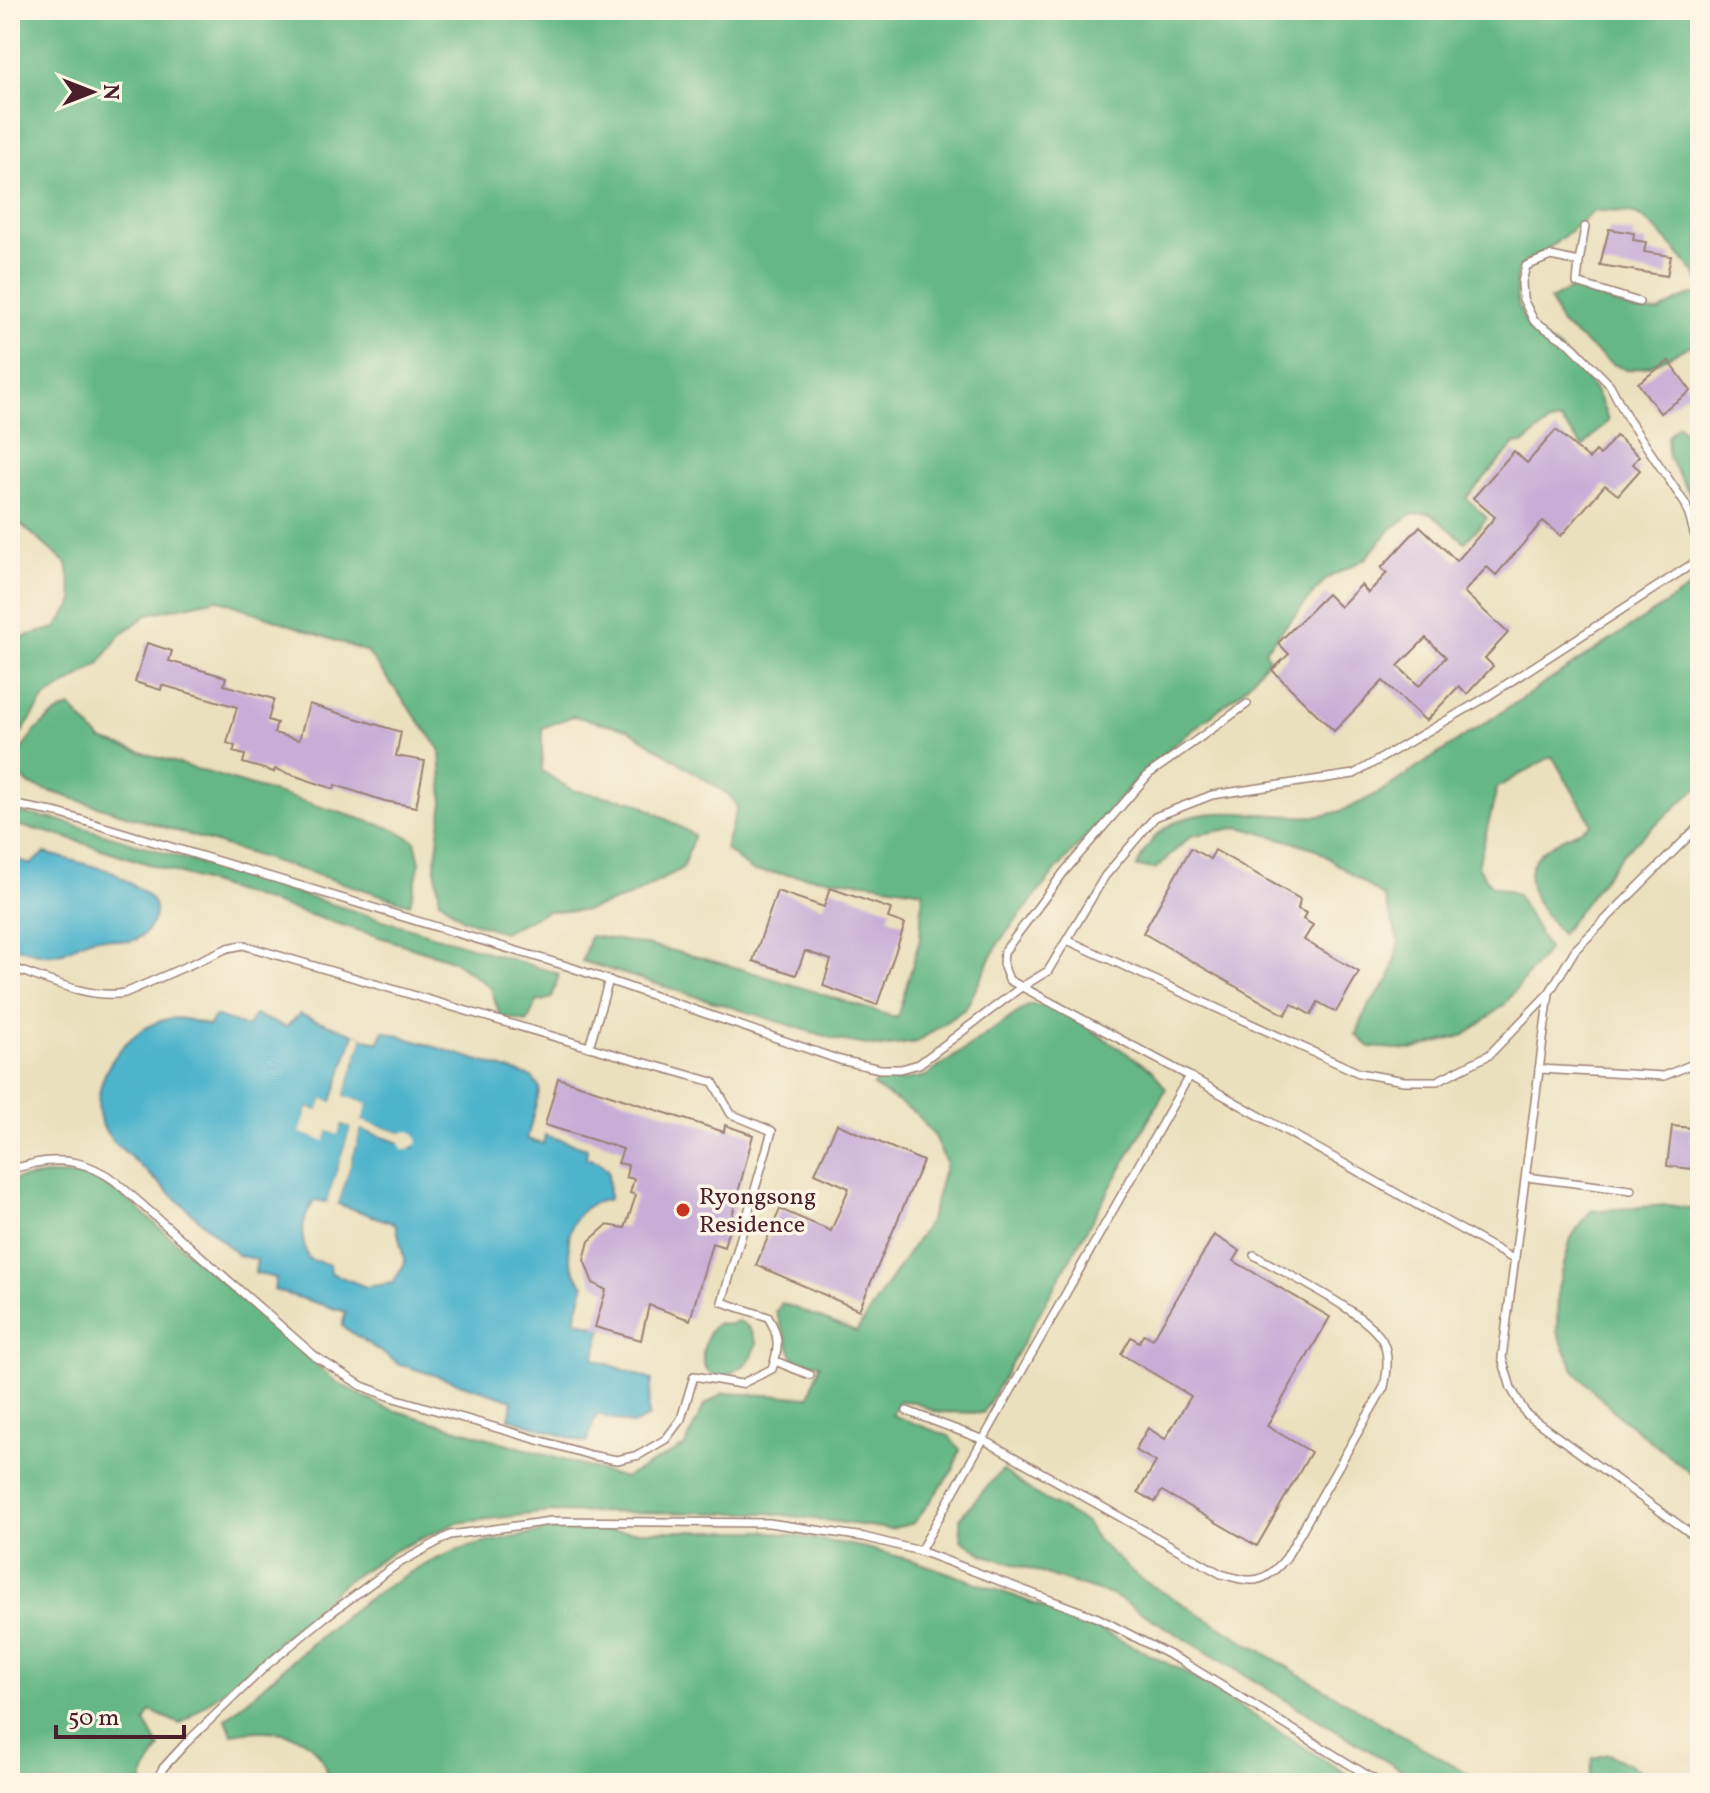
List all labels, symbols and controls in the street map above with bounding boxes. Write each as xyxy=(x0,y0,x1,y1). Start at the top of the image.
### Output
north arrow xyxy=(52,52,132,132)
text: N xyxy=(94,84,125,100)
place label: Ryongsong Residence xyxy=(699,1181,816,1243)
marker: Ryongsong Residence xyxy=(674,1201,692,1219)
scale bar xyxy=(56,1689,184,1739)
text: 50 m xyxy=(68,1702,120,1736)

